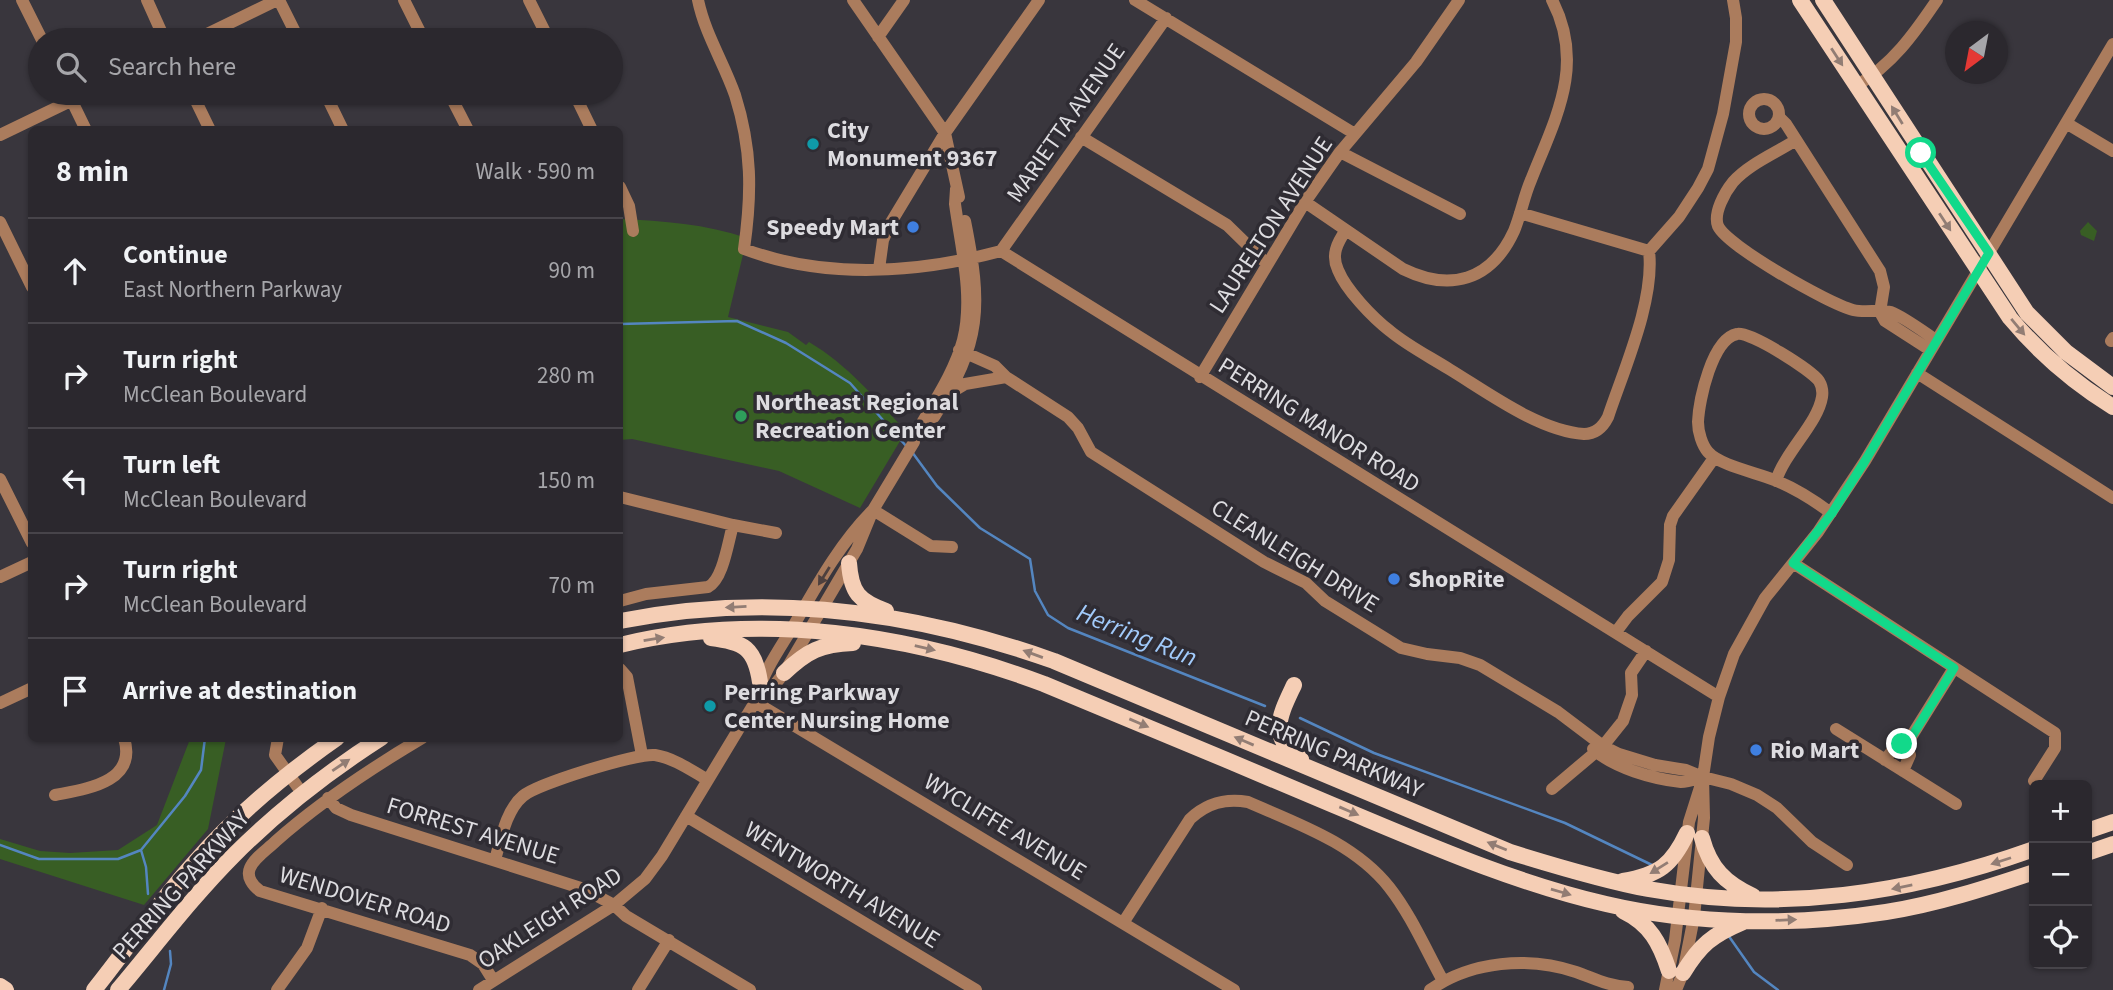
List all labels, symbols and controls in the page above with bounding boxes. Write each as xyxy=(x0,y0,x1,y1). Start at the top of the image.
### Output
north arrow xyxy=(1945,21,2008,84)
search box xyxy=(28,28,623,105)
street label: MARIETTA AVENUE xyxy=(998,36,1134,210)
icon: search xyxy=(52,48,90,86)
text: Search here xyxy=(108,48,236,85)
one-way arrow xyxy=(1830,48,1844,66)
one-way arrow xyxy=(1890,105,1903,124)
place label: City Monument 9367 xyxy=(827,113,997,176)
street label: LAURELTON AVENUE xyxy=(1201,130,1341,320)
marker: City Monument 9367 xyxy=(805,136,821,152)
route start xyxy=(1905,137,1936,168)
text: 8 min xyxy=(56,150,129,193)
text: Walk · 590 m xyxy=(476,155,595,188)
place label: Speedy Mart xyxy=(766,210,899,245)
one-way arrow xyxy=(1938,213,1952,231)
marker: Speedy Mart xyxy=(905,219,921,235)
text: Continue xyxy=(123,236,228,273)
icon: ahead xyxy=(56,252,94,290)
text: 90 m xyxy=(548,254,595,287)
text: East Northern Parkway xyxy=(123,273,342,306)
one-way arrow xyxy=(2010,319,2025,336)
text: Turn right xyxy=(123,341,238,378)
street label: PERRING MANOR ROAD xyxy=(1211,349,1427,501)
icon: right xyxy=(56,357,94,395)
text: 280 m xyxy=(537,359,595,392)
text: McClean Boulevard xyxy=(123,378,307,411)
place label: Northeast Regional Recreation Center xyxy=(755,385,958,448)
marker: Northeast Regional Recreation Center xyxy=(733,408,749,424)
text: Turn left xyxy=(123,446,220,483)
icon: left xyxy=(56,462,94,500)
text: 150 m xyxy=(537,464,595,497)
text: McClean Boulevard xyxy=(123,483,307,516)
street label: CLEANLEIGH DRIVE xyxy=(1204,490,1386,622)
text: Turn right xyxy=(123,551,238,588)
place label: ShopRite xyxy=(1408,562,1505,597)
icon: right xyxy=(56,567,94,605)
one-way arrow xyxy=(817,567,830,586)
text: 70 m xyxy=(548,569,595,602)
marker: ShopRite xyxy=(1386,571,1402,587)
text: McClean Boulevard xyxy=(123,588,307,621)
water label: Herring Run xyxy=(1071,594,1203,676)
one-way arrow xyxy=(725,602,747,613)
one-way arrow xyxy=(643,633,665,644)
one-way arrow xyxy=(914,642,936,653)
one-way arrow xyxy=(1023,648,1044,659)
icon: arrive xyxy=(56,672,94,710)
text: Arrive at destination xyxy=(123,672,357,709)
place label: Perring Parkway Center Nursing Home xyxy=(724,675,950,738)
marker: Perring Parkway Center Nursing Home xyxy=(702,698,718,714)
street label: PERRING PARKWAY xyxy=(1239,701,1429,808)
one-way arrow xyxy=(1129,718,1150,729)
route end xyxy=(1886,728,1917,759)
place label: Rio Mart xyxy=(1770,733,1859,768)
one-way arrow xyxy=(1233,735,1254,746)
marker: Rio Mart xyxy=(1748,742,1764,758)
one-way arrow xyxy=(331,758,351,771)
street label: WYCLIFFE AVENUE xyxy=(917,765,1093,889)
map controls xyxy=(2029,780,2092,969)
button: + xyxy=(2029,780,2092,843)
street label: FORREST AVENUE xyxy=(382,788,564,874)
street label: PERRING PARKWAY xyxy=(104,802,258,968)
one-way arrow xyxy=(1338,806,1359,817)
street label: WENTWORTH AVENUE xyxy=(738,813,946,957)
one-way arrow xyxy=(1486,841,1507,852)
button: − xyxy=(2029,843,2092,906)
one-way arrow xyxy=(1990,856,2011,867)
street label: WENDOVER ROAD xyxy=(275,857,455,943)
street label: OAKLEIGH ROAD xyxy=(471,858,629,978)
one-way arrow xyxy=(1650,862,1669,875)
one-way arrow xyxy=(1891,881,1913,892)
one-way arrow xyxy=(1550,887,1572,898)
button: locate xyxy=(2029,906,2092,969)
one-way arrow xyxy=(1776,914,1798,926)

